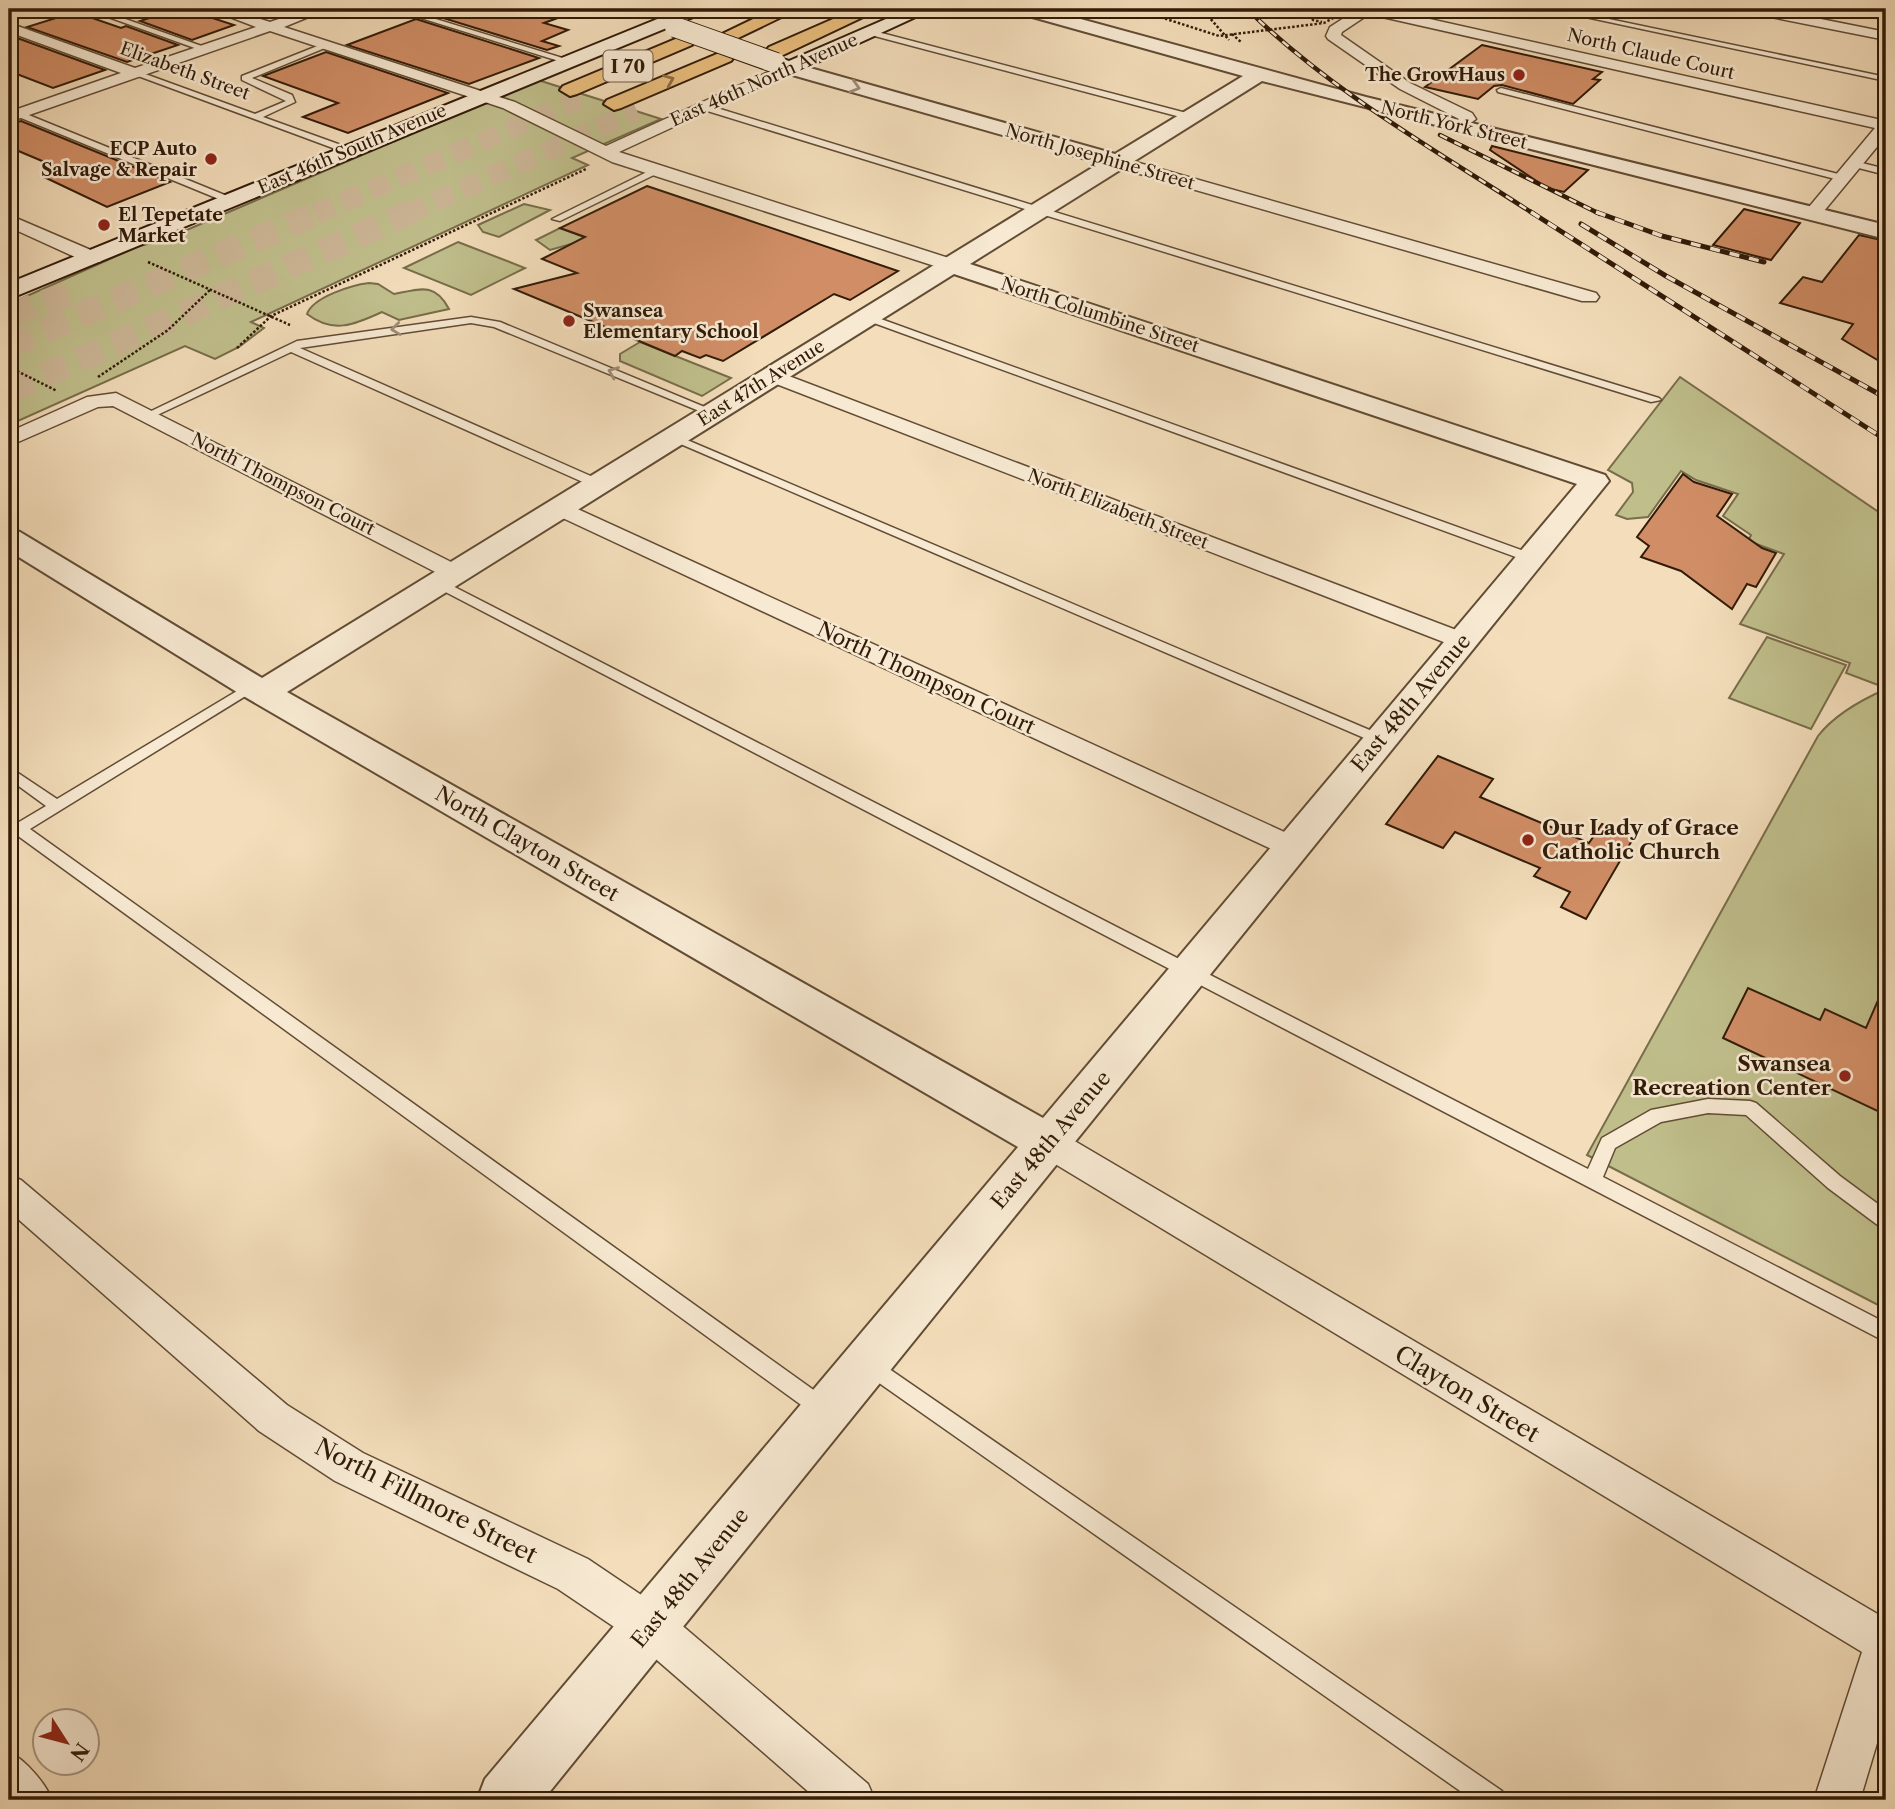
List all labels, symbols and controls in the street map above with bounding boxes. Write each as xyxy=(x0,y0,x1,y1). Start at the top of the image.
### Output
street label: North Claude Court xyxy=(1565,24,1737,84)
street label: East 46th North Avenue xyxy=(667,29,861,131)
street label: Elizabeth Street xyxy=(117,37,253,105)
road number: I 70 xyxy=(604,50,652,82)
place label: The GrowHaus xyxy=(1365,64,1505,86)
marker: The GrowHaus xyxy=(1511,67,1527,83)
one-way arrow xyxy=(662,75,674,89)
one-way arrow xyxy=(848,78,860,93)
street label: North York Street xyxy=(1379,96,1530,154)
street label: East 46th South Avenue xyxy=(254,99,450,199)
street label: North Josephine Street xyxy=(1003,119,1198,195)
place label: ECP Auto Salvage & Repair xyxy=(41,138,197,181)
marker: ECP Auto Salvage & Repair xyxy=(203,151,219,167)
place label: El Tepetate Market xyxy=(118,204,223,247)
marker: El Tepetate Market xyxy=(96,217,112,233)
street label: North Columbine Street xyxy=(998,273,1202,358)
place label: Swansea Elementary School xyxy=(583,300,759,343)
marker: Swansea Elementary School xyxy=(561,313,577,329)
one-way arrow xyxy=(390,321,402,336)
street label: East 47th Avenue xyxy=(693,335,829,431)
one-way arrow xyxy=(608,366,620,380)
street label: North Thompson Court xyxy=(187,428,379,540)
street label: North Elizabeth Street xyxy=(1024,464,1212,554)
street label: North Thompson Court xyxy=(813,616,1040,739)
street label: East 48th Avenue xyxy=(1346,629,1476,777)
street label: North Clayton Street xyxy=(431,781,624,907)
place label: Our Lady of Grace Catholic Church xyxy=(1542,815,1739,864)
marker: Our Lady of Grace Catholic Church xyxy=(1520,832,1536,848)
place label: Swansea Recreation Center xyxy=(1632,1051,1832,1100)
street label: East 48th Avenue xyxy=(986,1066,1116,1214)
marker: Swansea Recreation Center xyxy=(1837,1068,1853,1084)
street label: Clayton Street xyxy=(1390,1339,1545,1448)
street label: North Fillmore Street xyxy=(310,1432,543,1569)
street label: East 48th Avenue xyxy=(626,1503,753,1652)
north arrow xyxy=(32,1708,102,1778)
text: N xyxy=(65,1738,94,1765)

